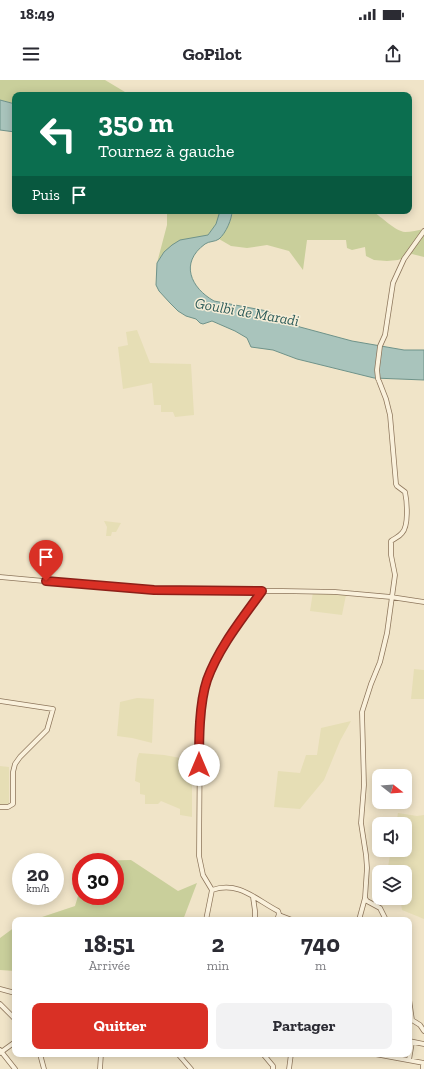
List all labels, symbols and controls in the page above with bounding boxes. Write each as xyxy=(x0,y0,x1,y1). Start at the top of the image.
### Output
text: 18:49 xyxy=(20,5,54,23)
icon: menu xyxy=(20,43,42,65)
text: GoPilot xyxy=(182,43,242,65)
icon: share xyxy=(382,43,404,65)
text: 350 m xyxy=(98,106,173,139)
icon: left xyxy=(32,108,84,160)
text: Tournez à gauche xyxy=(98,140,234,162)
icon: arrive xyxy=(68,184,90,206)
text: Puis xyxy=(32,186,60,204)
water label: Goulbi de Maradi xyxy=(194,294,301,330)
pin xyxy=(29,540,63,581)
icon: arrive xyxy=(35,546,57,568)
position arrow xyxy=(178,744,220,786)
north arrow xyxy=(372,769,412,809)
map controls xyxy=(372,769,412,905)
button: sound xyxy=(372,817,412,857)
speed limit sign: 30 xyxy=(72,853,124,905)
text: 20 xyxy=(27,862,49,886)
button: layers xyxy=(372,865,412,905)
text: km/h xyxy=(27,883,49,895)
text: 18:51 xyxy=(84,929,135,958)
text: 2 xyxy=(211,929,224,958)
text: 740 xyxy=(301,929,340,958)
text: Arrivée xyxy=(89,958,130,973)
text: min xyxy=(207,958,229,973)
text: m xyxy=(315,958,326,973)
button: Quitter xyxy=(32,1003,208,1049)
button: Partager xyxy=(216,1003,392,1049)

